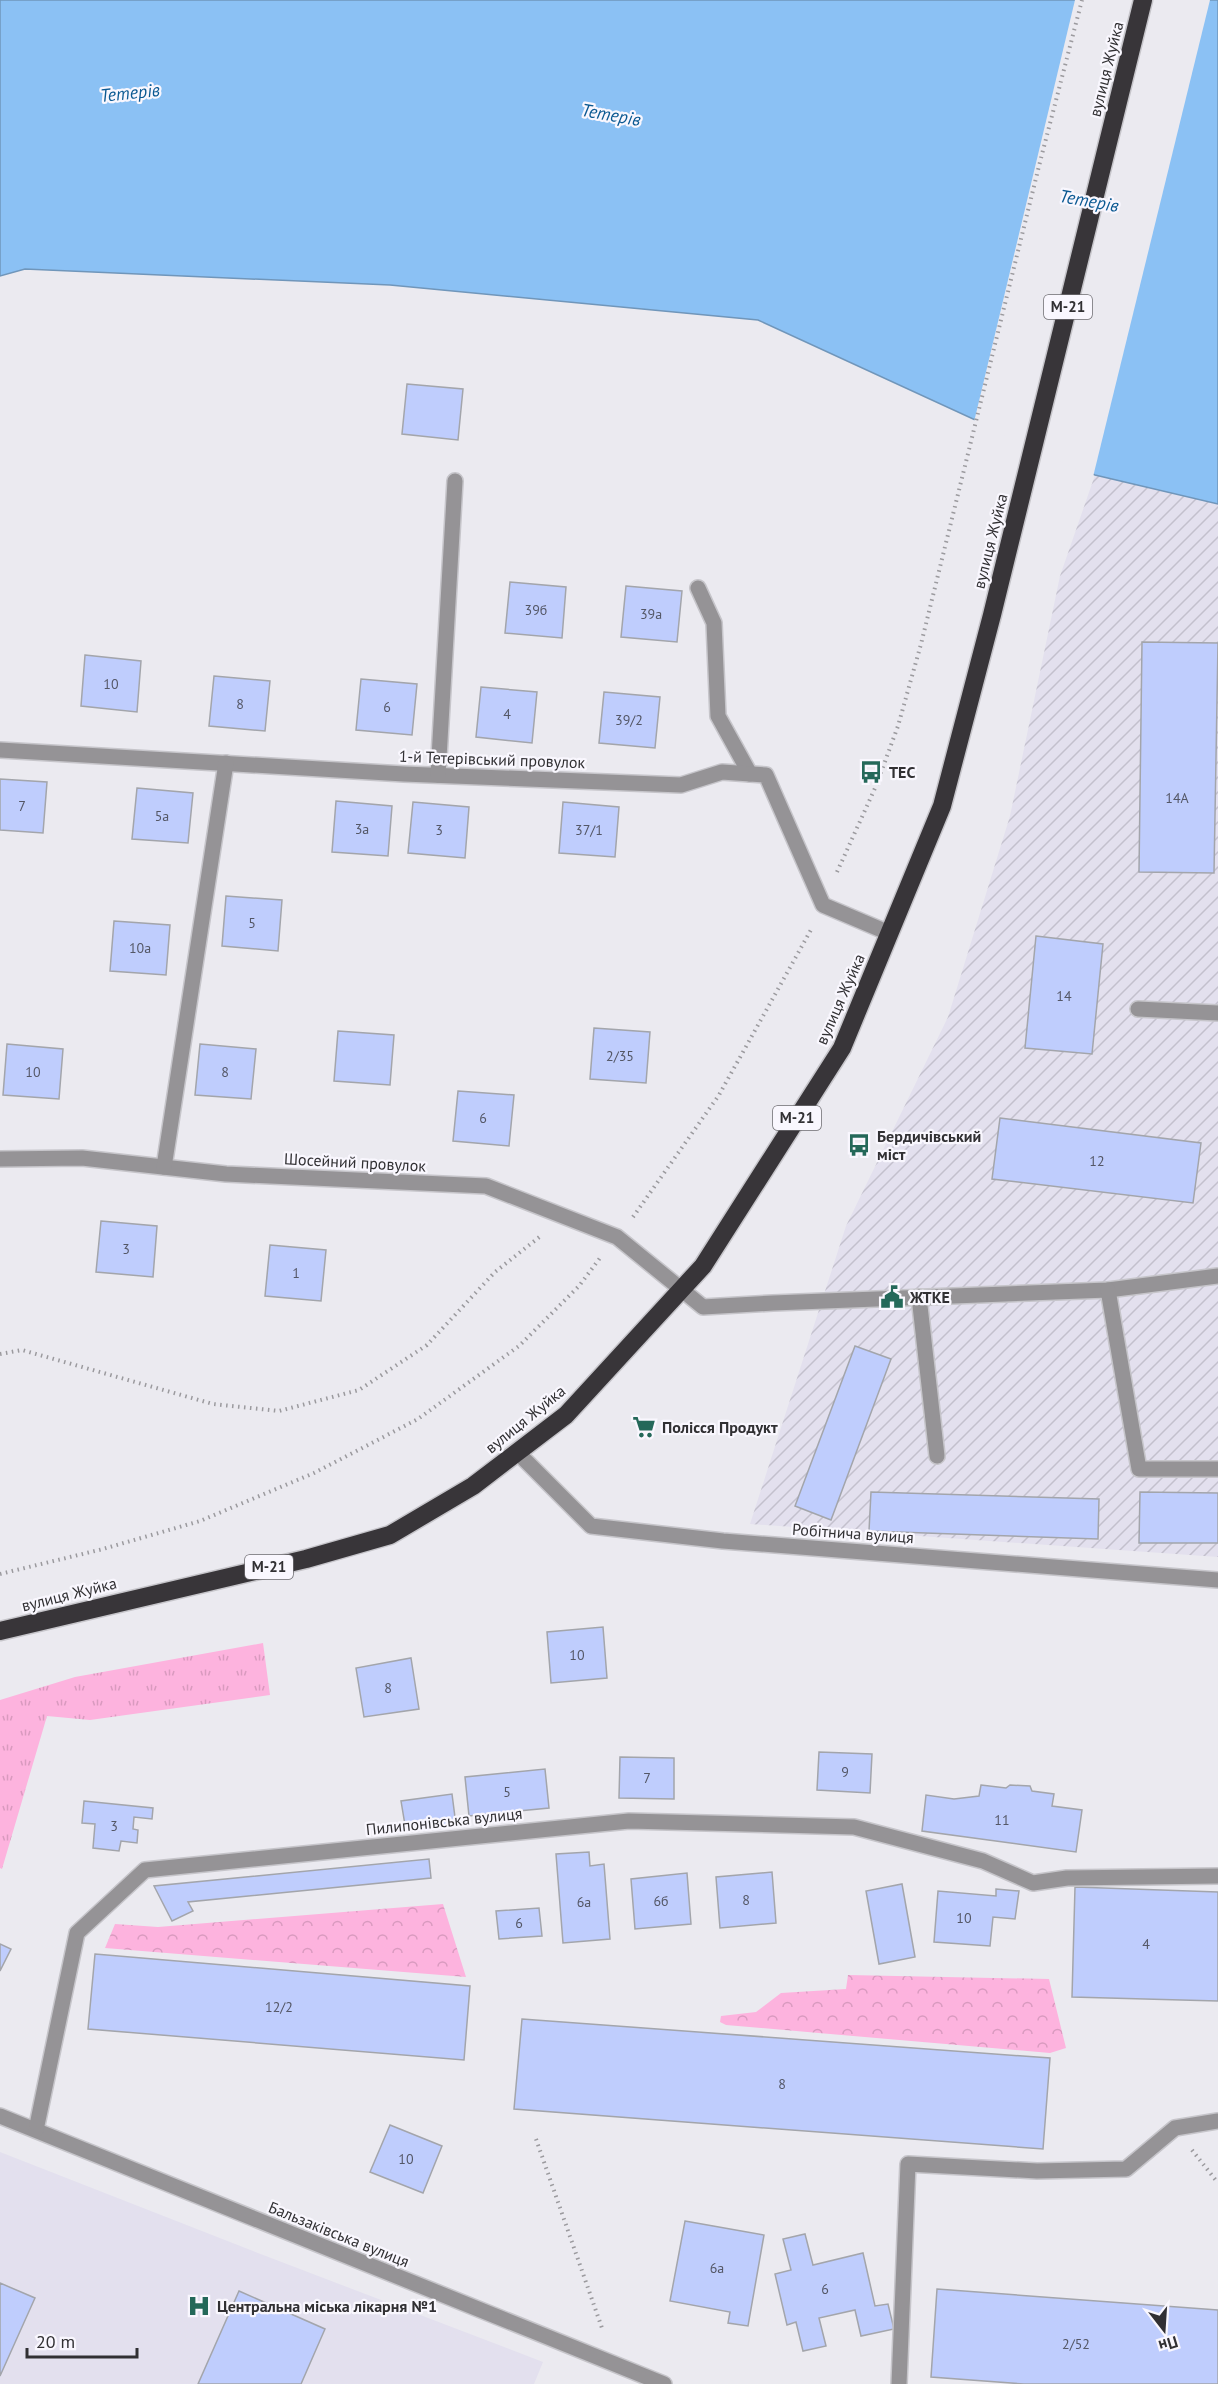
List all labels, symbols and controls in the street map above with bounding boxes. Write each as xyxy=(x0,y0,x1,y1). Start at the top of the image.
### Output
street label: вулиця Жуйка xyxy=(1085,19,1127,119)
water label: Тетерів xyxy=(99,78,161,107)
water label: Тетерів xyxy=(580,98,643,131)
water label: Тетерів xyxy=(1058,184,1121,217)
road number: М-21 xyxy=(1044,295,1092,319)
street label: вулиця Жуйка xyxy=(969,491,1011,591)
house number: 39б xyxy=(525,601,547,619)
house number: 39а xyxy=(640,605,662,623)
house number: 10 xyxy=(103,675,119,693)
house number: 8 xyxy=(236,695,244,713)
house number: 6 xyxy=(383,698,391,716)
house number: 4 xyxy=(503,705,511,723)
house number: 39/2 xyxy=(615,711,643,729)
street label: 1-й Тетерівський провулок xyxy=(398,746,586,772)
bus stop icon: ТЕС xyxy=(858,759,884,785)
place label: ТЕС xyxy=(889,762,915,782)
house number: 14А xyxy=(1165,789,1190,807)
house number: 7 xyxy=(18,797,26,815)
house number: 5а xyxy=(155,807,169,825)
house number: 3а xyxy=(355,820,369,838)
house number: 3 xyxy=(435,821,443,839)
house number: 37/1 xyxy=(575,821,603,839)
house number: 5 xyxy=(248,914,256,932)
house number: 10а xyxy=(129,939,151,957)
street label: вулиця Жуйка xyxy=(811,950,869,1048)
house number: 14 xyxy=(1056,987,1072,1005)
house number: 2/35 xyxy=(606,1047,634,1065)
house number: 10 xyxy=(25,1063,41,1081)
house number: 8 xyxy=(221,1063,229,1081)
road number: М-21 xyxy=(773,1106,821,1130)
house number: 6 xyxy=(479,1109,487,1127)
place label: Бердичівський міст xyxy=(877,1126,981,1164)
bus stop icon: Бердичівський міст xyxy=(846,1132,872,1158)
street label: Шосейний провулок xyxy=(284,1148,427,1176)
house number: 12 xyxy=(1089,1152,1105,1170)
house number: 3 xyxy=(122,1240,130,1258)
house number: 1 xyxy=(292,1264,300,1282)
public building icon: ЖТКЕ xyxy=(879,1284,905,1310)
place label: ЖТКЕ xyxy=(909,1287,950,1307)
street label: вулиця Жуйка xyxy=(481,1381,569,1457)
supermarket icon: Полісся Продукт xyxy=(631,1414,657,1440)
place label: Полісся Продукт xyxy=(662,1417,778,1437)
street label: Робітнича вулиця xyxy=(791,1519,915,1547)
road number: М-21 xyxy=(245,1555,293,1579)
street label: вулиця Жуйка xyxy=(19,1573,119,1615)
house number: 10 xyxy=(569,1646,585,1664)
house number: 8 xyxy=(384,1679,392,1697)
house number: 9 xyxy=(841,1763,849,1781)
house number: 7 xyxy=(643,1769,651,1787)
house number: 5 xyxy=(503,1783,511,1801)
street label: Пилипонівська вулиця xyxy=(365,1803,523,1839)
house number: 11 xyxy=(994,1811,1010,1829)
house number: 3 xyxy=(110,1817,118,1835)
house number: 8 xyxy=(742,1891,750,1909)
house number: 6б xyxy=(653,1892,669,1910)
house number: 6а xyxy=(577,1893,591,1911)
house number: 10 xyxy=(956,1909,972,1927)
house number: 6 xyxy=(515,1914,523,1932)
house number: 4 xyxy=(1142,1935,1150,1953)
house number: 12/2 xyxy=(265,1998,293,2016)
house number: 8 xyxy=(778,2075,786,2093)
house number: 10 xyxy=(398,2150,414,2168)
street label: Бальзаківська вулиця xyxy=(266,2197,412,2271)
house number: 6а xyxy=(710,2259,724,2277)
house number: 6 xyxy=(821,2280,829,2298)
hospital icon: Центральна міська лікарня №1 xyxy=(186,2293,212,2319)
place label: Центральна міська лікарня №1 xyxy=(217,2296,437,2316)
north arrow xyxy=(1134,2300,1194,2360)
scale bar xyxy=(27,2321,136,2359)
text: 20 m xyxy=(36,2330,75,2353)
text: Пн xyxy=(1156,2332,1180,2357)
house number: 2/52 xyxy=(1062,2335,1090,2353)

